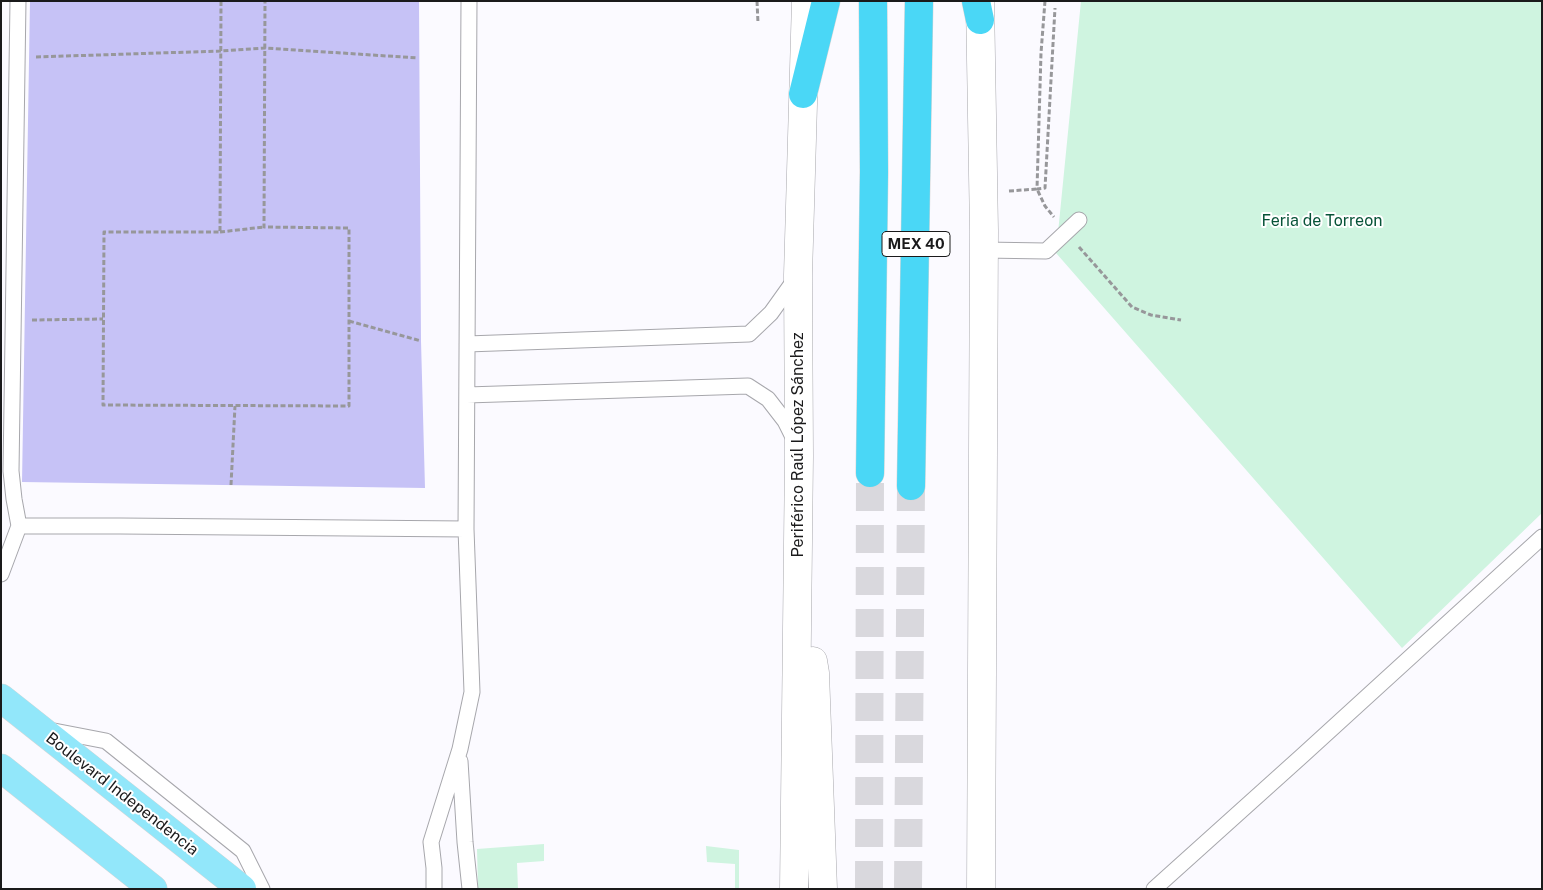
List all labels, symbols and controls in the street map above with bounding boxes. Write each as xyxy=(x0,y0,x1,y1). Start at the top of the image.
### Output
park label: Feria de Torreon xyxy=(1262,211,1382,231)
road number: MEX 40 xyxy=(882,232,950,256)
street label: Periférico Raúl López Sánchez xyxy=(788,332,808,558)
street label: Boulevard Independencia xyxy=(42,728,202,860)

